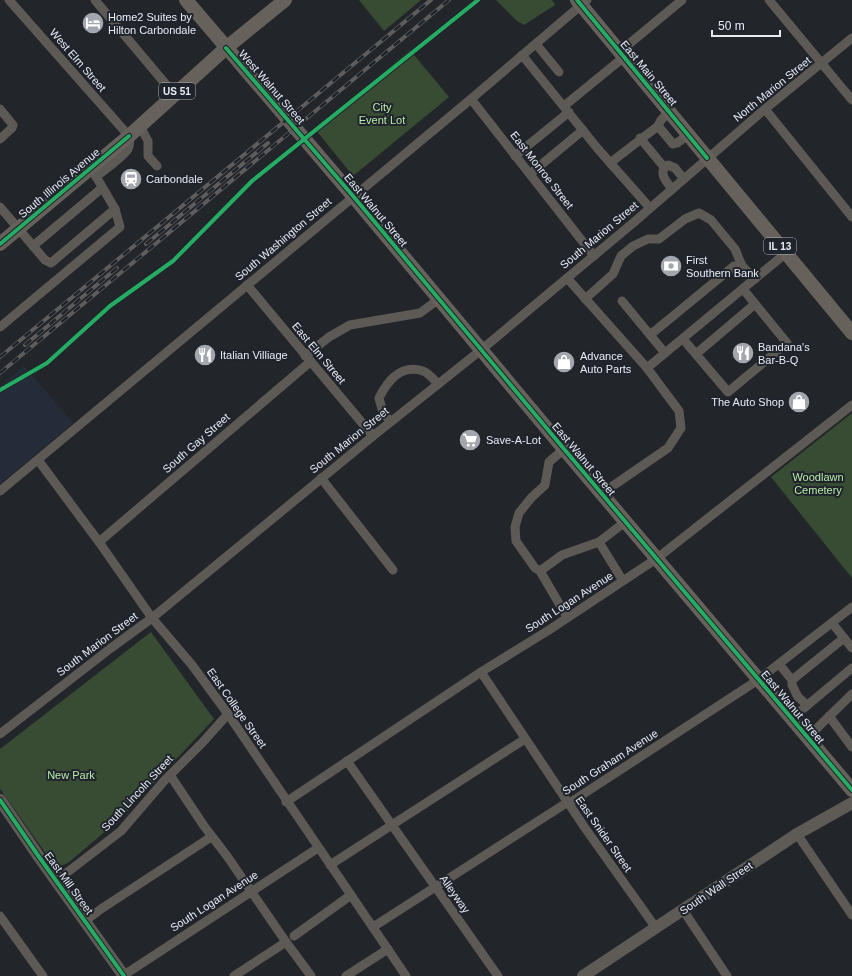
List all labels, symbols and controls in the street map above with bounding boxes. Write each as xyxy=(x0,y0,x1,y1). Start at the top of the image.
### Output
hotel icon: Home2 Suites by Hilton Carbondale xyxy=(80,10,106,36)
place label: Home2 Suites by Hilton Carbondale xyxy=(108,11,196,36)
scale bar xyxy=(712,12,780,38)
text: 50 m xyxy=(718,19,745,33)
street label: West Elm Street xyxy=(47,26,109,94)
street label: East Main Street xyxy=(618,38,680,108)
street label: West Walnut Street xyxy=(237,48,307,126)
street label: North Marion Street xyxy=(731,54,813,124)
road number: US 51 xyxy=(159,83,195,99)
park label: City Event Lot xyxy=(359,101,405,126)
street label: East Monroe Street xyxy=(508,129,576,211)
street label: South Illinois Avenue xyxy=(16,146,102,220)
station icon: Carbondale xyxy=(118,166,144,192)
street label: East Walnut Street xyxy=(342,171,410,249)
place label: Carbondale xyxy=(146,173,203,185)
street label: South Washington Street xyxy=(232,195,334,283)
street label: South Marion Street xyxy=(558,199,640,271)
road number: IL 13 xyxy=(764,238,796,254)
bank icon: First Southern Bank xyxy=(658,253,684,279)
place label: First Southern Bank xyxy=(686,254,759,279)
street label: East Elm Street xyxy=(290,320,348,386)
restaurant icon: Bandana's Bar-B-Q xyxy=(730,340,756,366)
place label: Bandana's Bar-B-Q xyxy=(758,341,810,366)
restaurant icon: Italian Villiage xyxy=(192,342,218,368)
place label: Italian Villiage xyxy=(220,349,288,361)
shop icon: Advance Auto Parts xyxy=(551,349,577,375)
place label: Advance Auto Parts xyxy=(580,350,632,375)
shop icon: The Auto Shop xyxy=(786,389,812,415)
place label: The Auto Shop xyxy=(711,396,784,408)
street label: South Marion Street xyxy=(307,405,391,475)
street label: South Gay Street xyxy=(160,411,232,475)
street label: East Walnut Street xyxy=(550,420,618,498)
supermarket icon: Save-A-Lot xyxy=(457,427,483,453)
place label: Save-A-Lot xyxy=(486,434,541,446)
park label: Woodlawn Cemetery xyxy=(792,471,844,496)
street label: South Logan Avenue xyxy=(523,569,615,635)
street label: South Marion Street xyxy=(54,610,140,678)
street label: East College Street xyxy=(205,666,269,750)
street label: East Walnut Street xyxy=(759,668,827,746)
street label: South Graham Avenue xyxy=(560,727,660,797)
street label: South Lincoln Street xyxy=(99,753,175,833)
park label: New Park xyxy=(47,769,95,781)
street label: East Snider Street xyxy=(573,794,635,874)
street label: East Mill Street xyxy=(42,850,96,916)
street label: South Wall Street xyxy=(677,859,755,917)
street label: South Logan Avenue xyxy=(168,868,260,934)
street label: Alleyway xyxy=(438,873,473,916)

